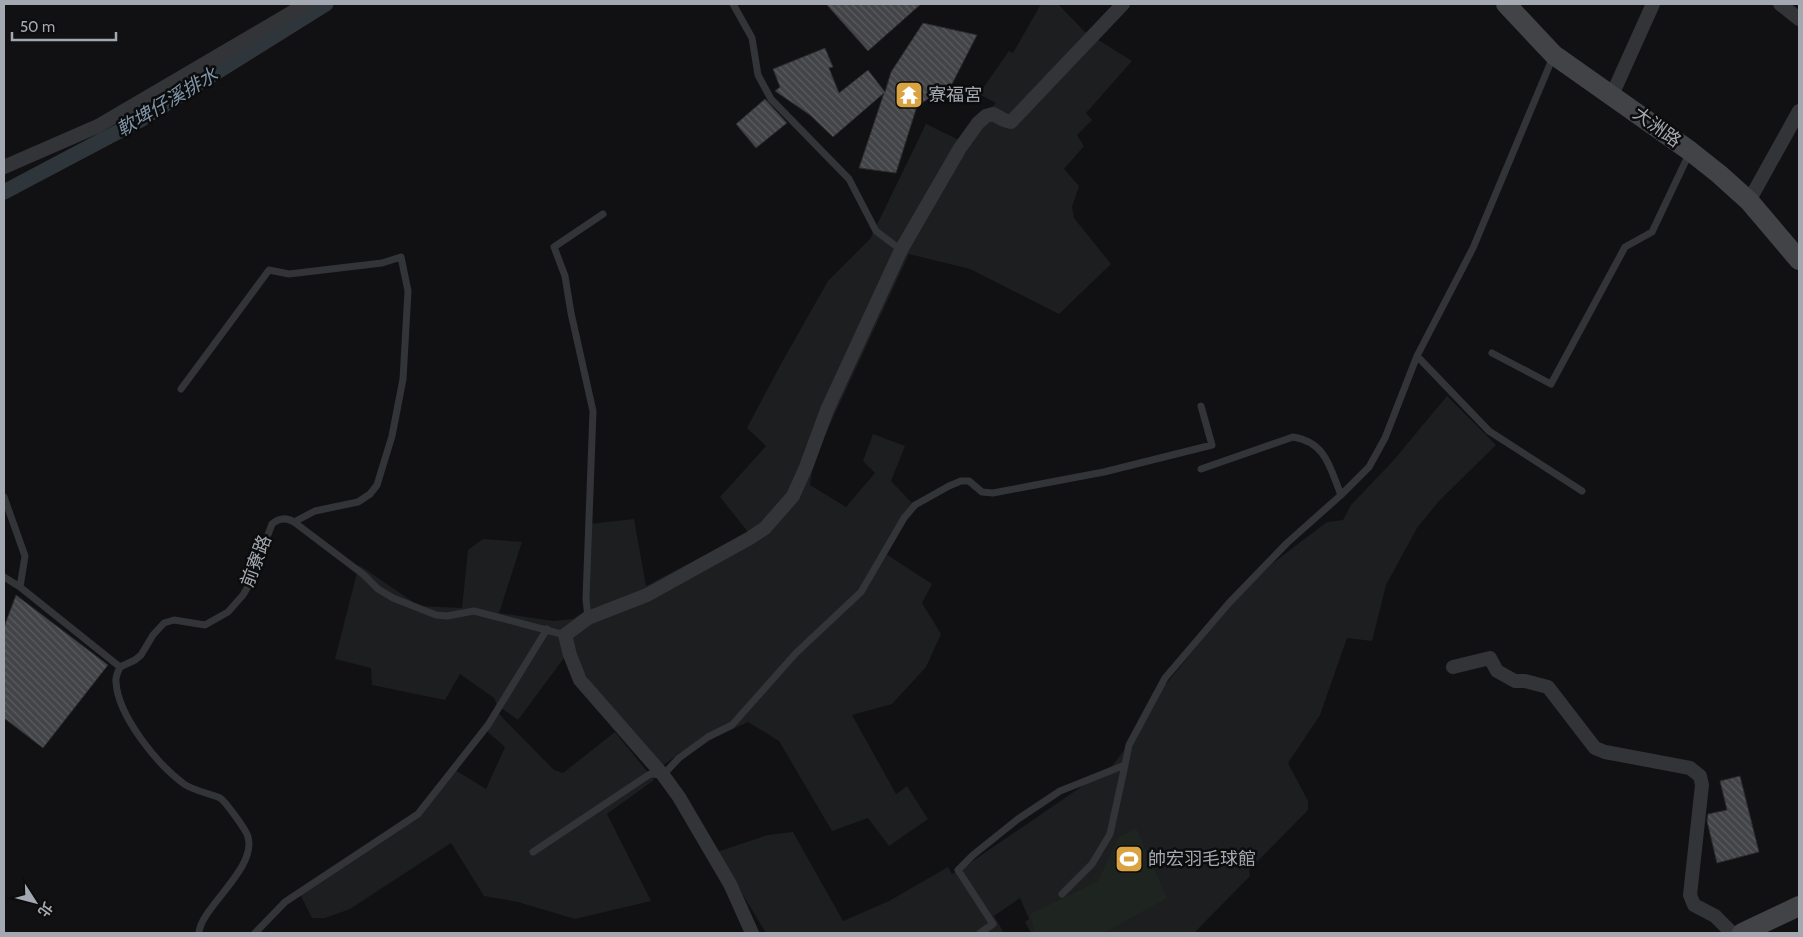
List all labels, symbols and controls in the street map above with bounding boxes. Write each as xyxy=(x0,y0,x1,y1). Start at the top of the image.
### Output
scale bar xyxy=(12,10,116,42)
text: 50 m xyxy=(20,18,55,36)
water label: 軟埤仔溪排水 xyxy=(112,62,223,141)
temple icon: 寮福宮 xyxy=(894,80,924,110)
place label: 寮福宮 xyxy=(928,84,982,106)
street label: 大洲路 xyxy=(1629,102,1685,152)
street label: 前寮路 xyxy=(236,532,276,590)
sports icon: 帥宏羽毛球館 xyxy=(1114,844,1144,874)
place label: 帥宏羽毛球館 xyxy=(1148,848,1256,870)
north arrow xyxy=(10,877,60,927)
text: 北 xyxy=(34,899,57,921)

